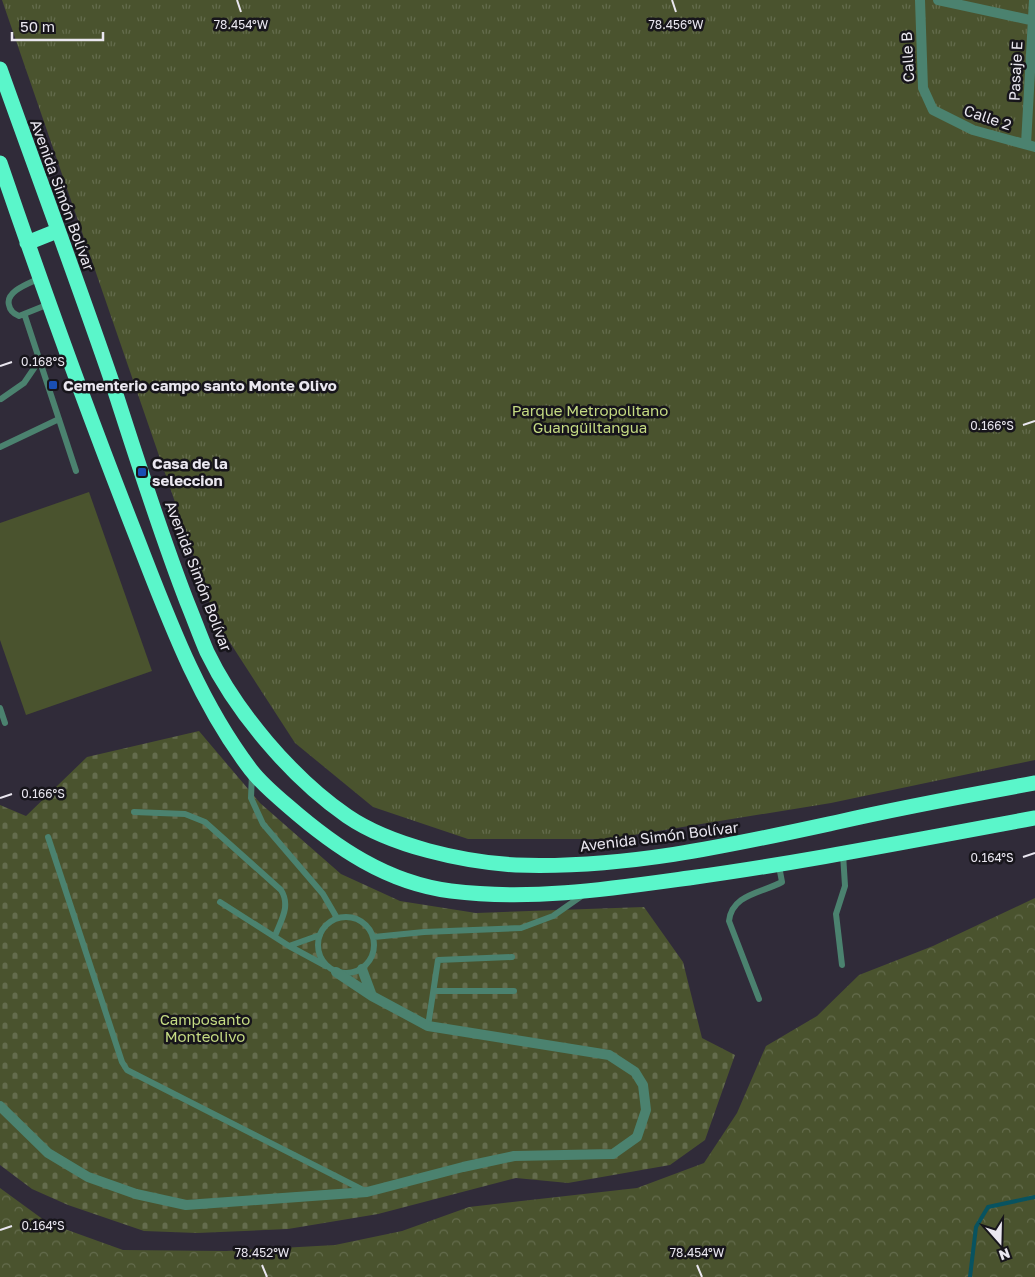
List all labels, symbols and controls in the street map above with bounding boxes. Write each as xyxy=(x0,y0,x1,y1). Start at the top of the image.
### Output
scale bar xyxy=(12,10,104,42)
text: 50 m xyxy=(20,17,55,35)
text: 78.454°W xyxy=(214,17,269,32)
text: 78.456°W xyxy=(648,17,704,32)
street label: Calle B xyxy=(897,31,917,83)
street label: Pasaje E xyxy=(1004,40,1026,102)
street label: Calle 2 xyxy=(962,100,1014,134)
street label: Avenida Simón Bolívar xyxy=(27,117,99,273)
text: 0.168°S xyxy=(21,354,65,369)
place label: Cementerio campo santo Monte Olivo xyxy=(63,376,337,394)
marker: Cementerio campo santo Monte Olivo xyxy=(47,379,59,391)
park label: Parque Metropolitano Guangüiltangua xyxy=(512,401,668,436)
text: 0.166°S xyxy=(970,418,1014,433)
place label: Casa de la seleccion xyxy=(152,454,228,489)
marker: Casa de la seleccion xyxy=(136,466,148,478)
street label: Avenida Simón Bolívar xyxy=(162,498,236,654)
text: 0.166°S xyxy=(21,786,65,801)
street label: Avenida Simón Bolívar xyxy=(579,817,739,855)
text: 0.164°S xyxy=(970,850,1014,865)
park label: Camposanto Monteolivo xyxy=(160,1010,250,1045)
north arrow xyxy=(975,1217,1025,1267)
text: 0.164°S xyxy=(21,1218,65,1233)
text: 78.452°W xyxy=(235,1245,290,1260)
text: 78.454°W xyxy=(670,1245,725,1260)
text: N xyxy=(997,1245,1013,1264)

